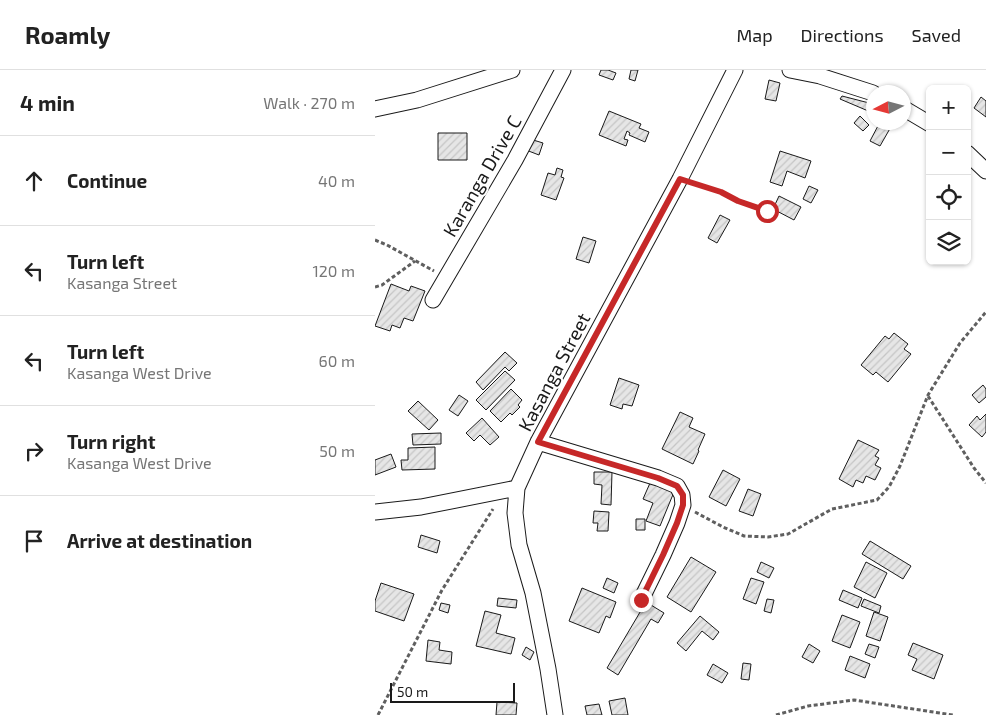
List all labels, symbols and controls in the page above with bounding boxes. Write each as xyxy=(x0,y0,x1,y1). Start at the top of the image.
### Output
text: Roamly xyxy=(25,20,110,49)
text: Map xyxy=(736,24,773,46)
text: Directions xyxy=(801,24,884,46)
text: Saved xyxy=(912,24,961,46)
north arrow xyxy=(866,85,911,130)
map controls xyxy=(926,85,971,265)
button: + xyxy=(926,85,971,130)
text: 4 min xyxy=(20,90,75,115)
text: Walk · 270 m xyxy=(263,93,355,112)
street label: Karanga Drive C xyxy=(438,111,526,240)
button: − xyxy=(926,130,971,175)
icon: ahead xyxy=(20,167,48,195)
text: Continue xyxy=(67,169,147,192)
text: 40 m xyxy=(318,171,355,190)
button: locate xyxy=(926,175,971,220)
route start xyxy=(756,200,779,223)
button: layers xyxy=(926,220,971,265)
text: Turn left xyxy=(67,250,144,273)
icon: left xyxy=(20,257,48,285)
text: 120 m xyxy=(312,261,355,280)
text: Kasanga Street xyxy=(67,273,177,292)
street label: Kasanga Street xyxy=(513,309,594,435)
text: Turn left xyxy=(67,340,144,363)
icon: left xyxy=(20,347,48,375)
text: 60 m xyxy=(319,351,355,370)
text: Kasanga West Drive xyxy=(67,363,212,382)
text: Turn right xyxy=(67,430,155,453)
icon: right xyxy=(20,437,48,465)
text: 50 m xyxy=(319,441,355,460)
text: Kasanga West Drive xyxy=(67,453,212,472)
icon: arrive xyxy=(20,527,48,555)
text: Arrive at destination xyxy=(67,529,252,552)
route end xyxy=(630,589,653,612)
scale bar xyxy=(390,680,515,703)
text: 50 m xyxy=(397,683,428,700)

